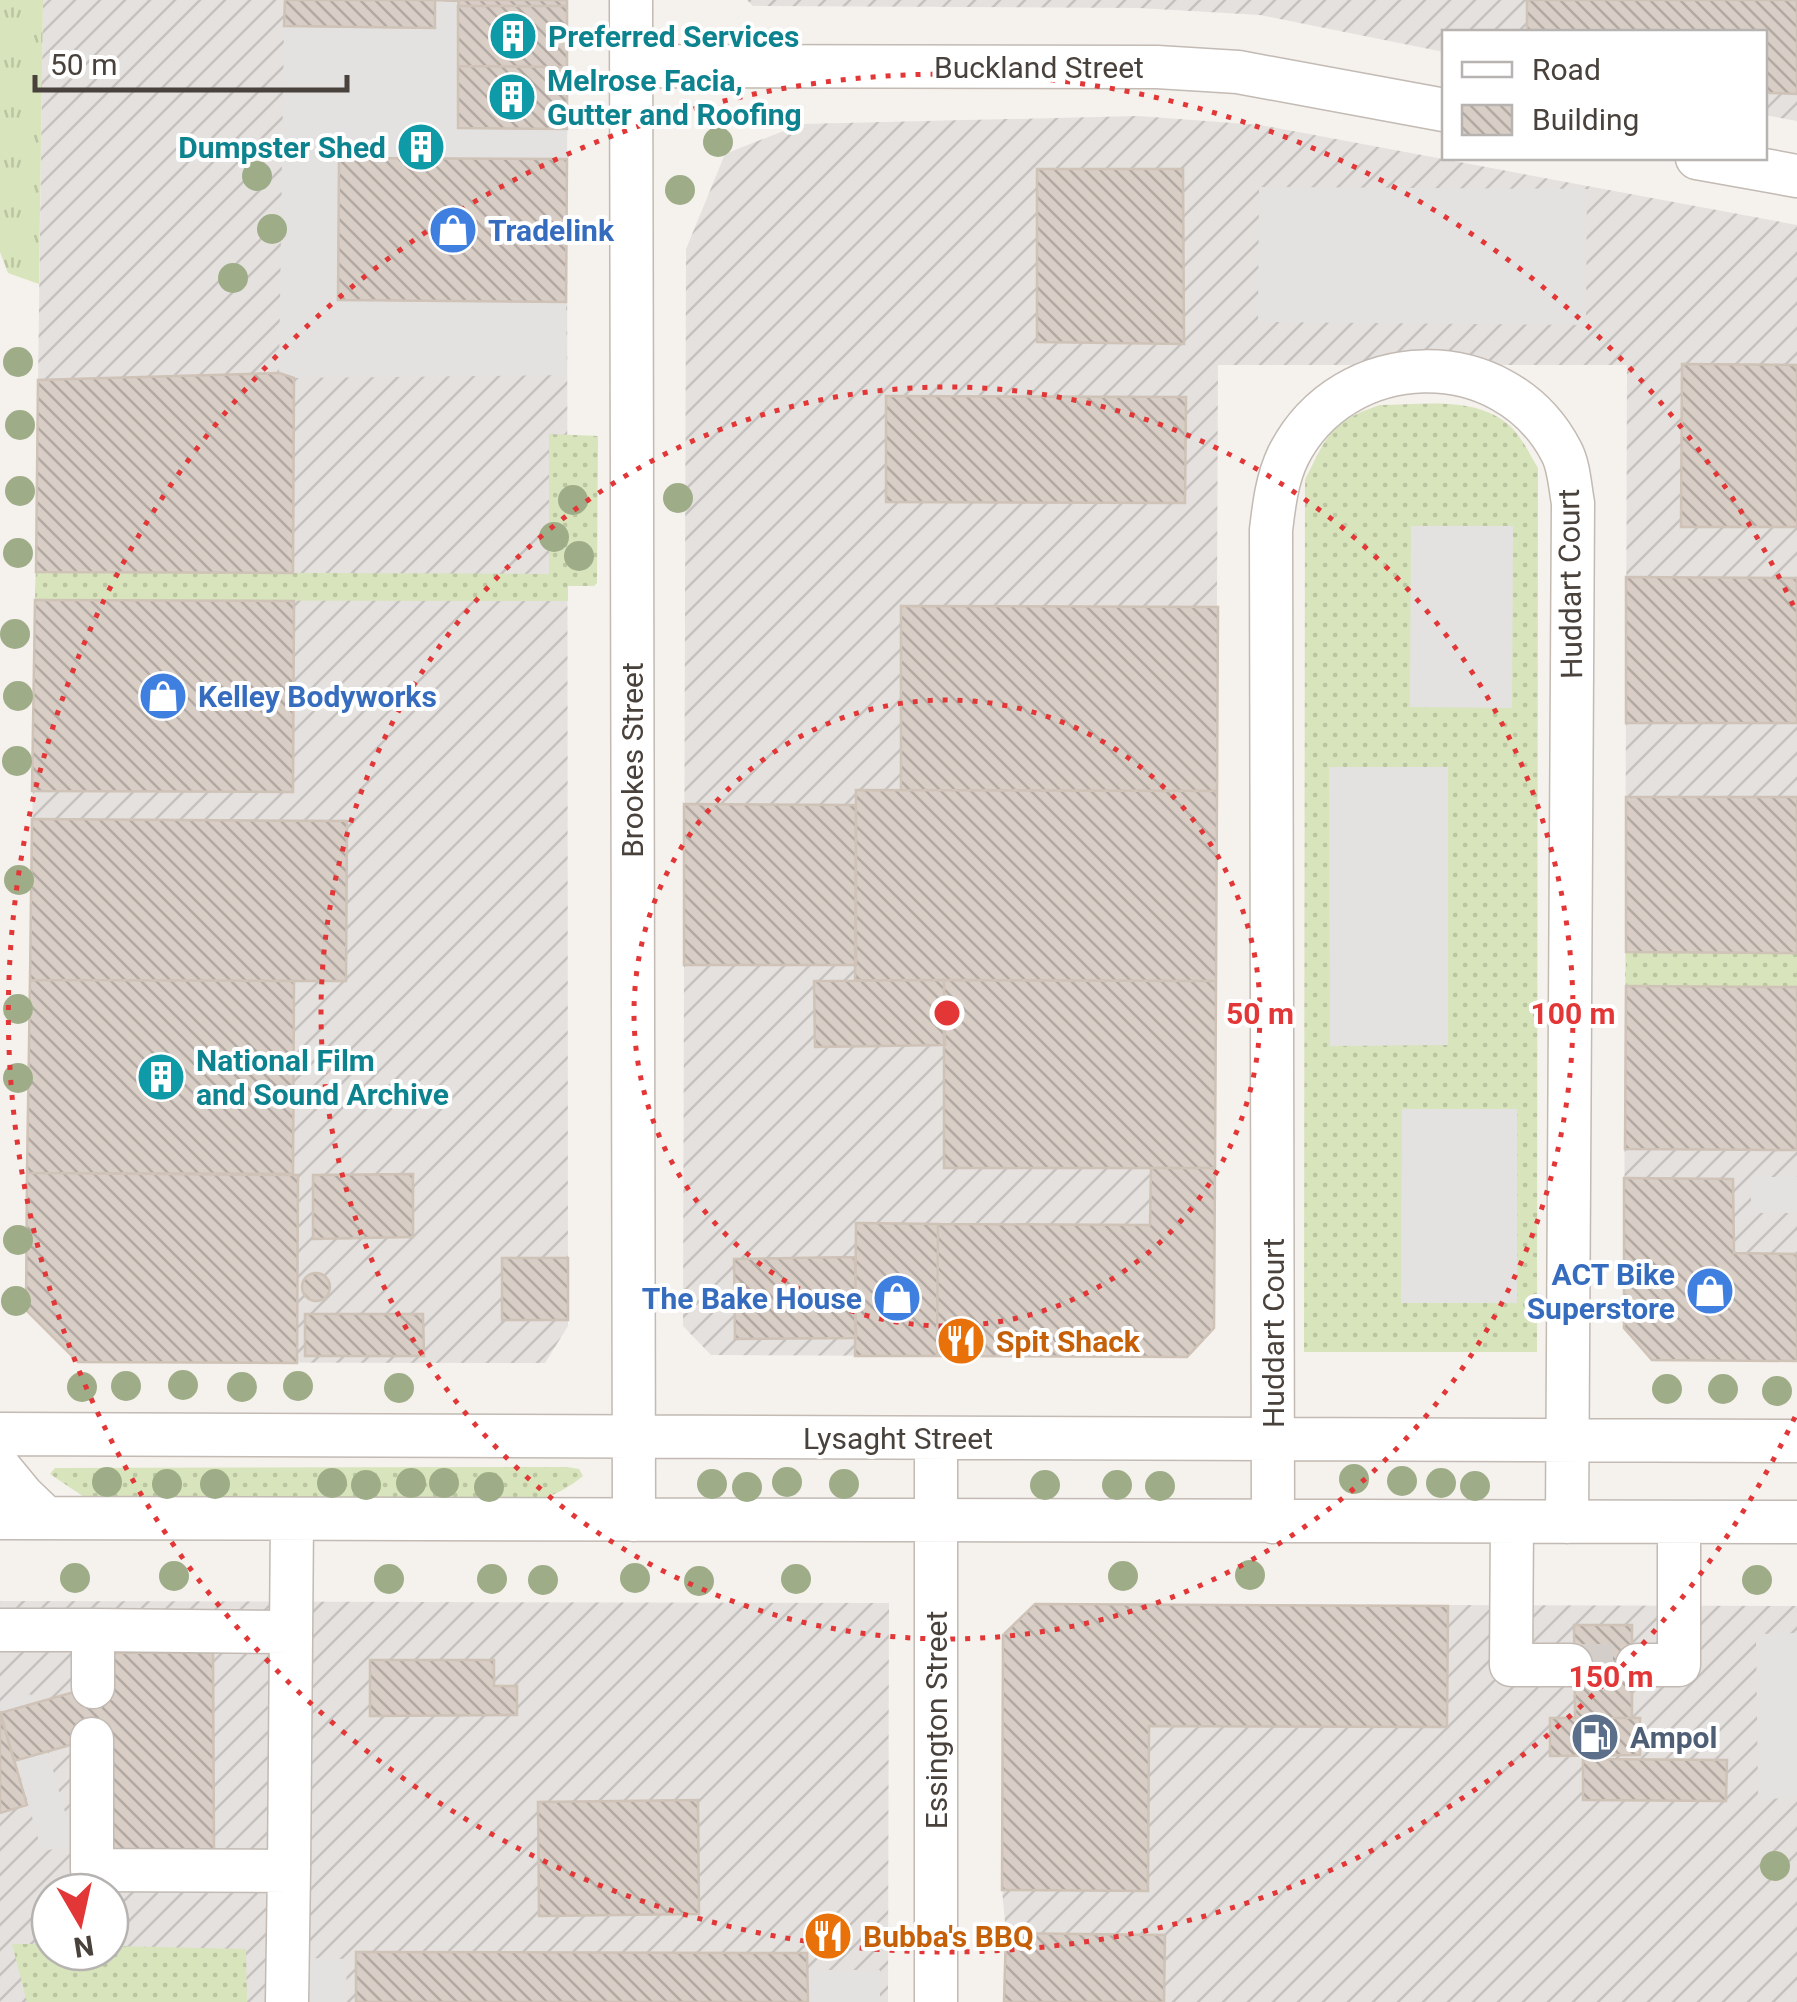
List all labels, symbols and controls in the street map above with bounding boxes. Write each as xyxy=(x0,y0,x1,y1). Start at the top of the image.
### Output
building icon: Preferred Services xyxy=(487,10,539,62)
place label: Preferred Services xyxy=(548,19,799,54)
scale bar xyxy=(35,30,348,92)
legend xyxy=(1442,30,1767,160)
text: 50 m xyxy=(50,47,117,82)
street label: Buckland Street xyxy=(934,50,1144,85)
text: Road xyxy=(1532,52,1601,87)
place label: Melrose Facia, Gutter and Roofing xyxy=(547,63,802,132)
building icon: Melrose Facia, Gutter and Roofing xyxy=(486,71,538,123)
text: Building xyxy=(1532,102,1639,137)
building icon: Dumpster Shed xyxy=(395,121,447,173)
place label: Dumpster Shed xyxy=(178,130,386,165)
shop icon: Tradelink xyxy=(427,204,479,256)
place label: Tradelink xyxy=(488,213,615,248)
street label: Huddart Court xyxy=(1551,489,1589,679)
street label: Brookes Street xyxy=(615,662,650,858)
shop icon: Kelley Bodyworks xyxy=(137,670,189,722)
place label: Kelley Bodyworks xyxy=(198,679,437,714)
centre of rings xyxy=(929,995,965,1031)
text: 50 m xyxy=(1226,996,1294,1031)
text: 100 m xyxy=(1530,996,1616,1031)
place label: National Film and Sound Archive xyxy=(196,1043,449,1112)
building icon: National Film and Sound Archive xyxy=(135,1051,187,1103)
street label: Huddart Court xyxy=(1256,1238,1291,1428)
place label: ACT Bike Superstore xyxy=(1527,1257,1675,1326)
shop icon: ACT Bike Superstore xyxy=(1684,1265,1736,1317)
shop icon: The Bake House xyxy=(871,1272,923,1324)
place label: The Bake House xyxy=(642,1281,862,1316)
restaurant icon: Spit Shack xyxy=(935,1315,987,1367)
place label: Spit Shack xyxy=(996,1324,1141,1359)
street label: Lysaght Street xyxy=(803,1421,993,1456)
street label: Essington Street xyxy=(919,1611,954,1829)
text: 150 m xyxy=(1568,1659,1654,1694)
fuel station icon: Ampol xyxy=(1569,1711,1621,1763)
place label: Ampol xyxy=(1630,1720,1717,1755)
north arrow xyxy=(30,1872,130,1972)
restaurant icon: Bubba's BBQ xyxy=(802,1910,854,1962)
place label: Bubba's BBQ xyxy=(863,1919,1034,1954)
text: N xyxy=(71,1928,96,1964)

